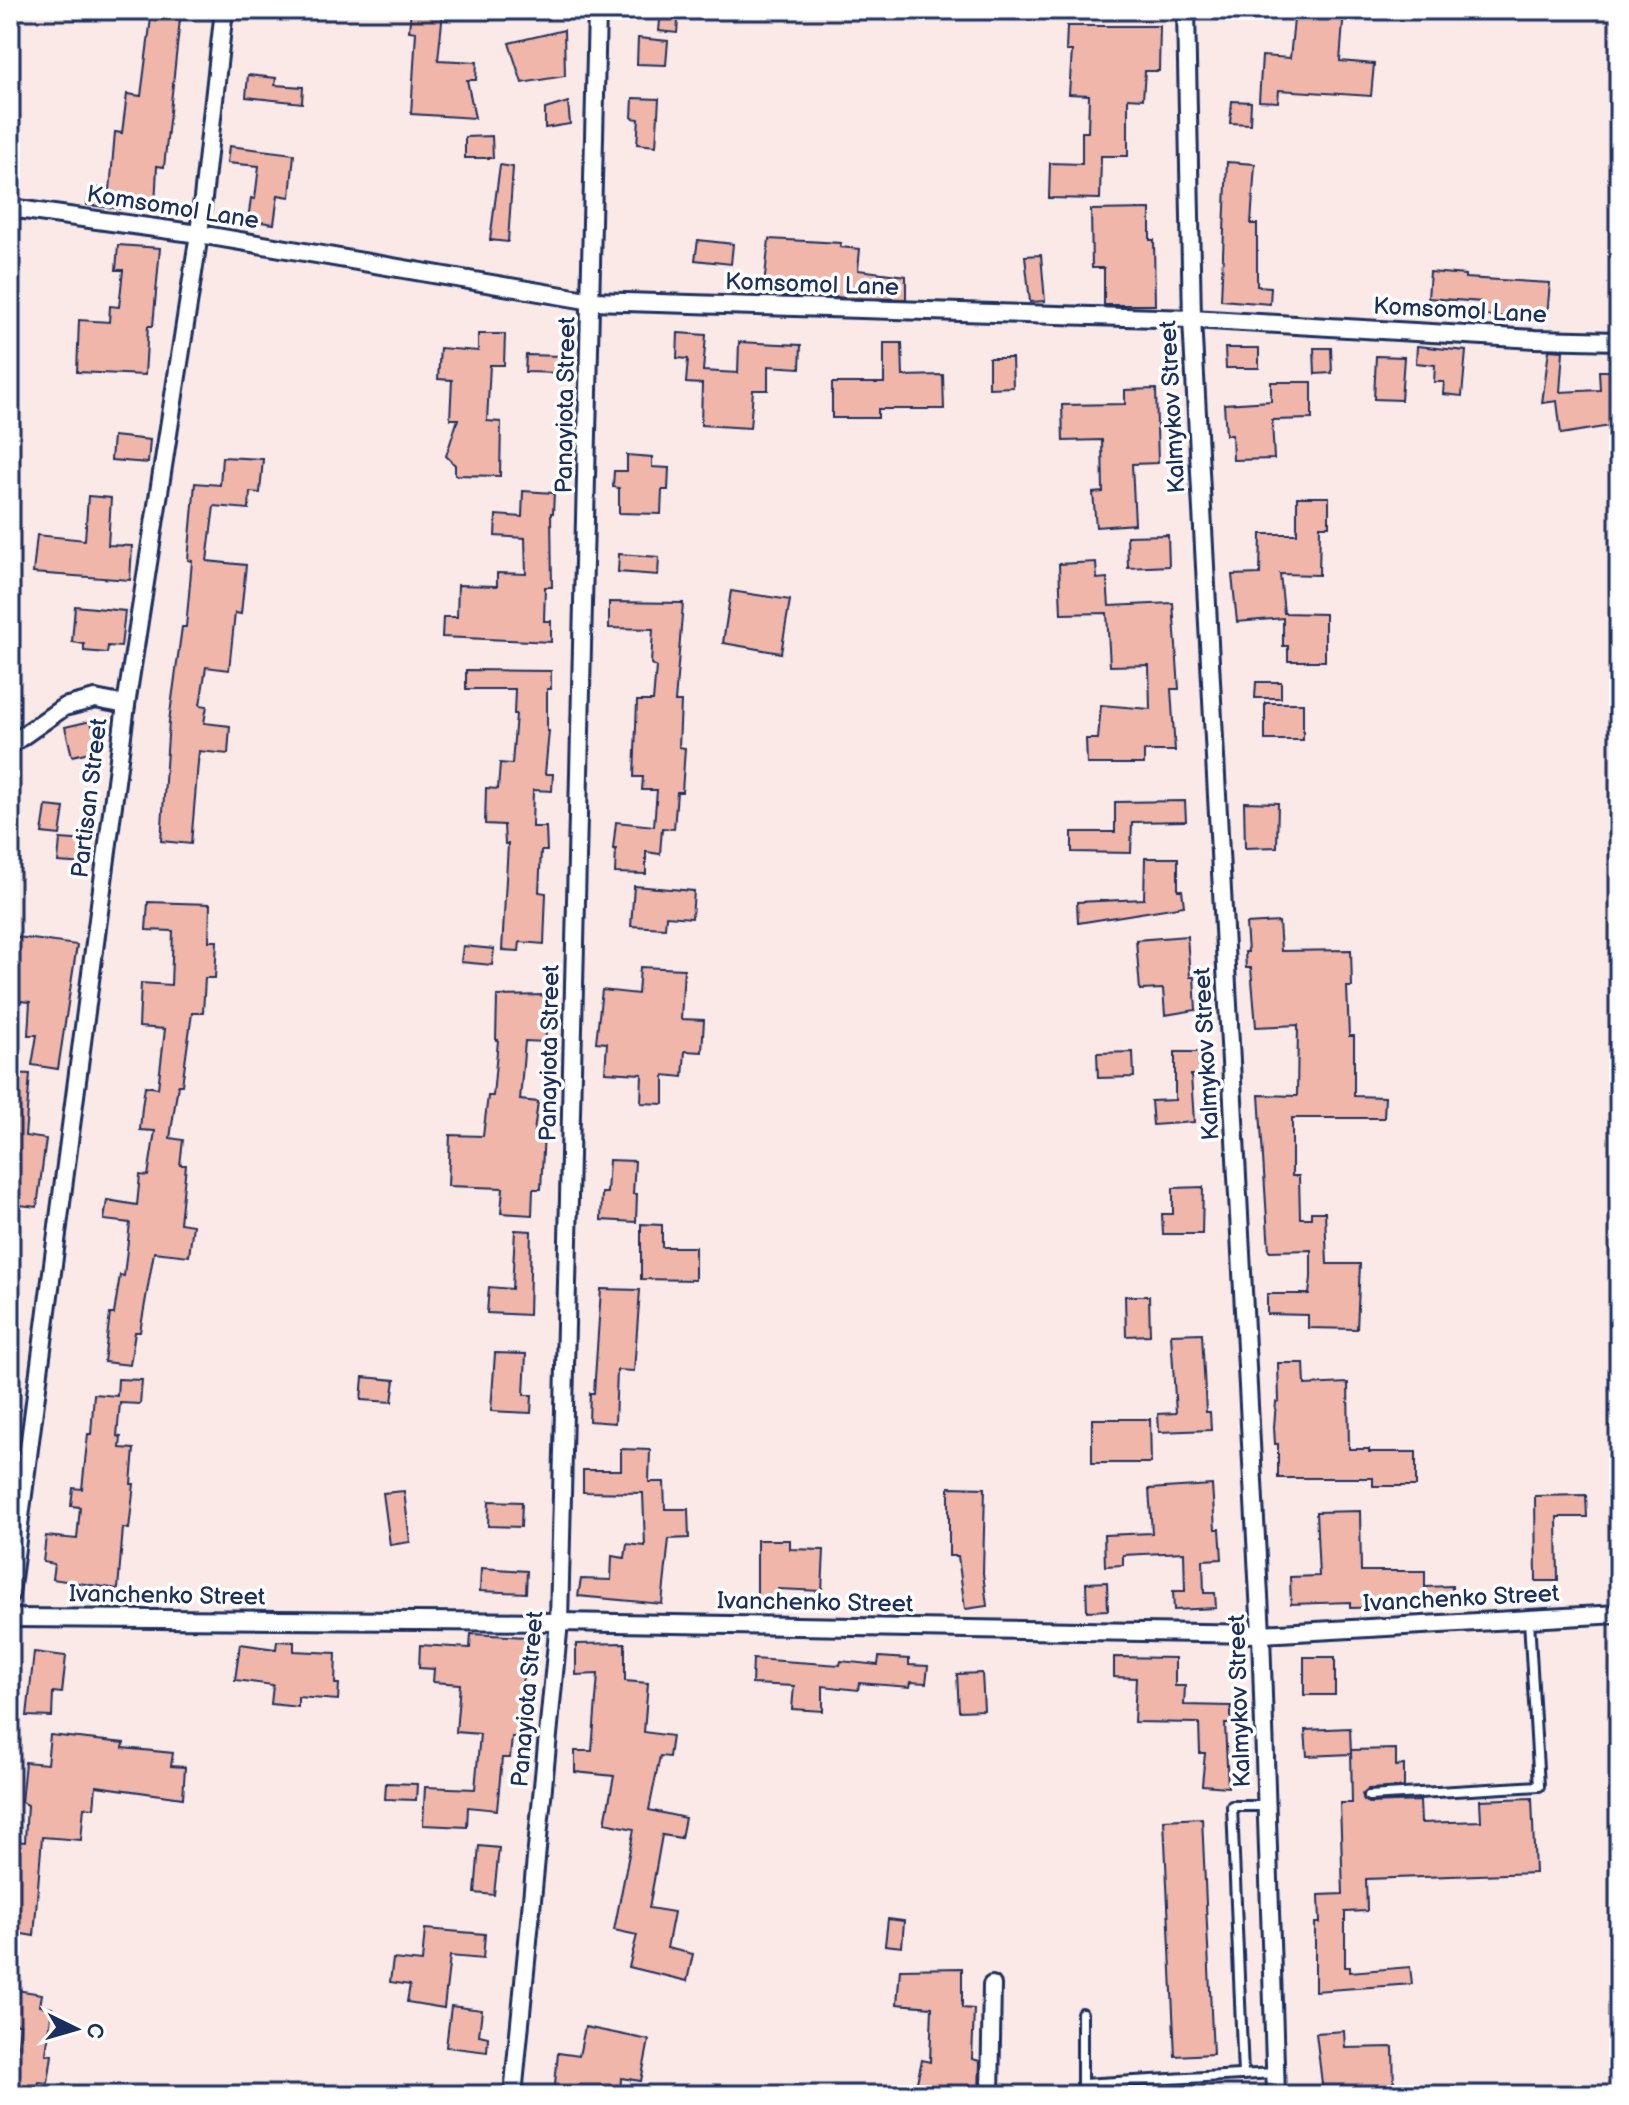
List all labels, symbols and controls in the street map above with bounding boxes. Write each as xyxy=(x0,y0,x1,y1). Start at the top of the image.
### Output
street label: Komsomol Lane xyxy=(85,180,261,235)
street label: Komsomol Lane xyxy=(725,267,899,302)
street label: Komsomol Lane xyxy=(1372,291,1548,330)
street label: Panayiota Street xyxy=(549,316,582,494)
street label: Kalmykov Street xyxy=(1153,319,1192,494)
street label: Partisan Street xyxy=(65,716,114,880)
street label: Panayiota Street xyxy=(533,964,566,1142)
street label: Kalmykov Street xyxy=(1187,966,1226,1141)
street label: Ivanchenko Street xyxy=(68,1579,266,1612)
street label: Ivanchenko Street xyxy=(1362,1579,1561,1618)
street label: Ivanchenko Street xyxy=(716,1586,914,1619)
street label: Panayiota Street xyxy=(505,1609,550,1788)
street label: Kalmykov Street xyxy=(1222,1613,1257,1788)
north arrow xyxy=(36,1989,116,2069)
text: С xyxy=(80,2022,109,2039)

